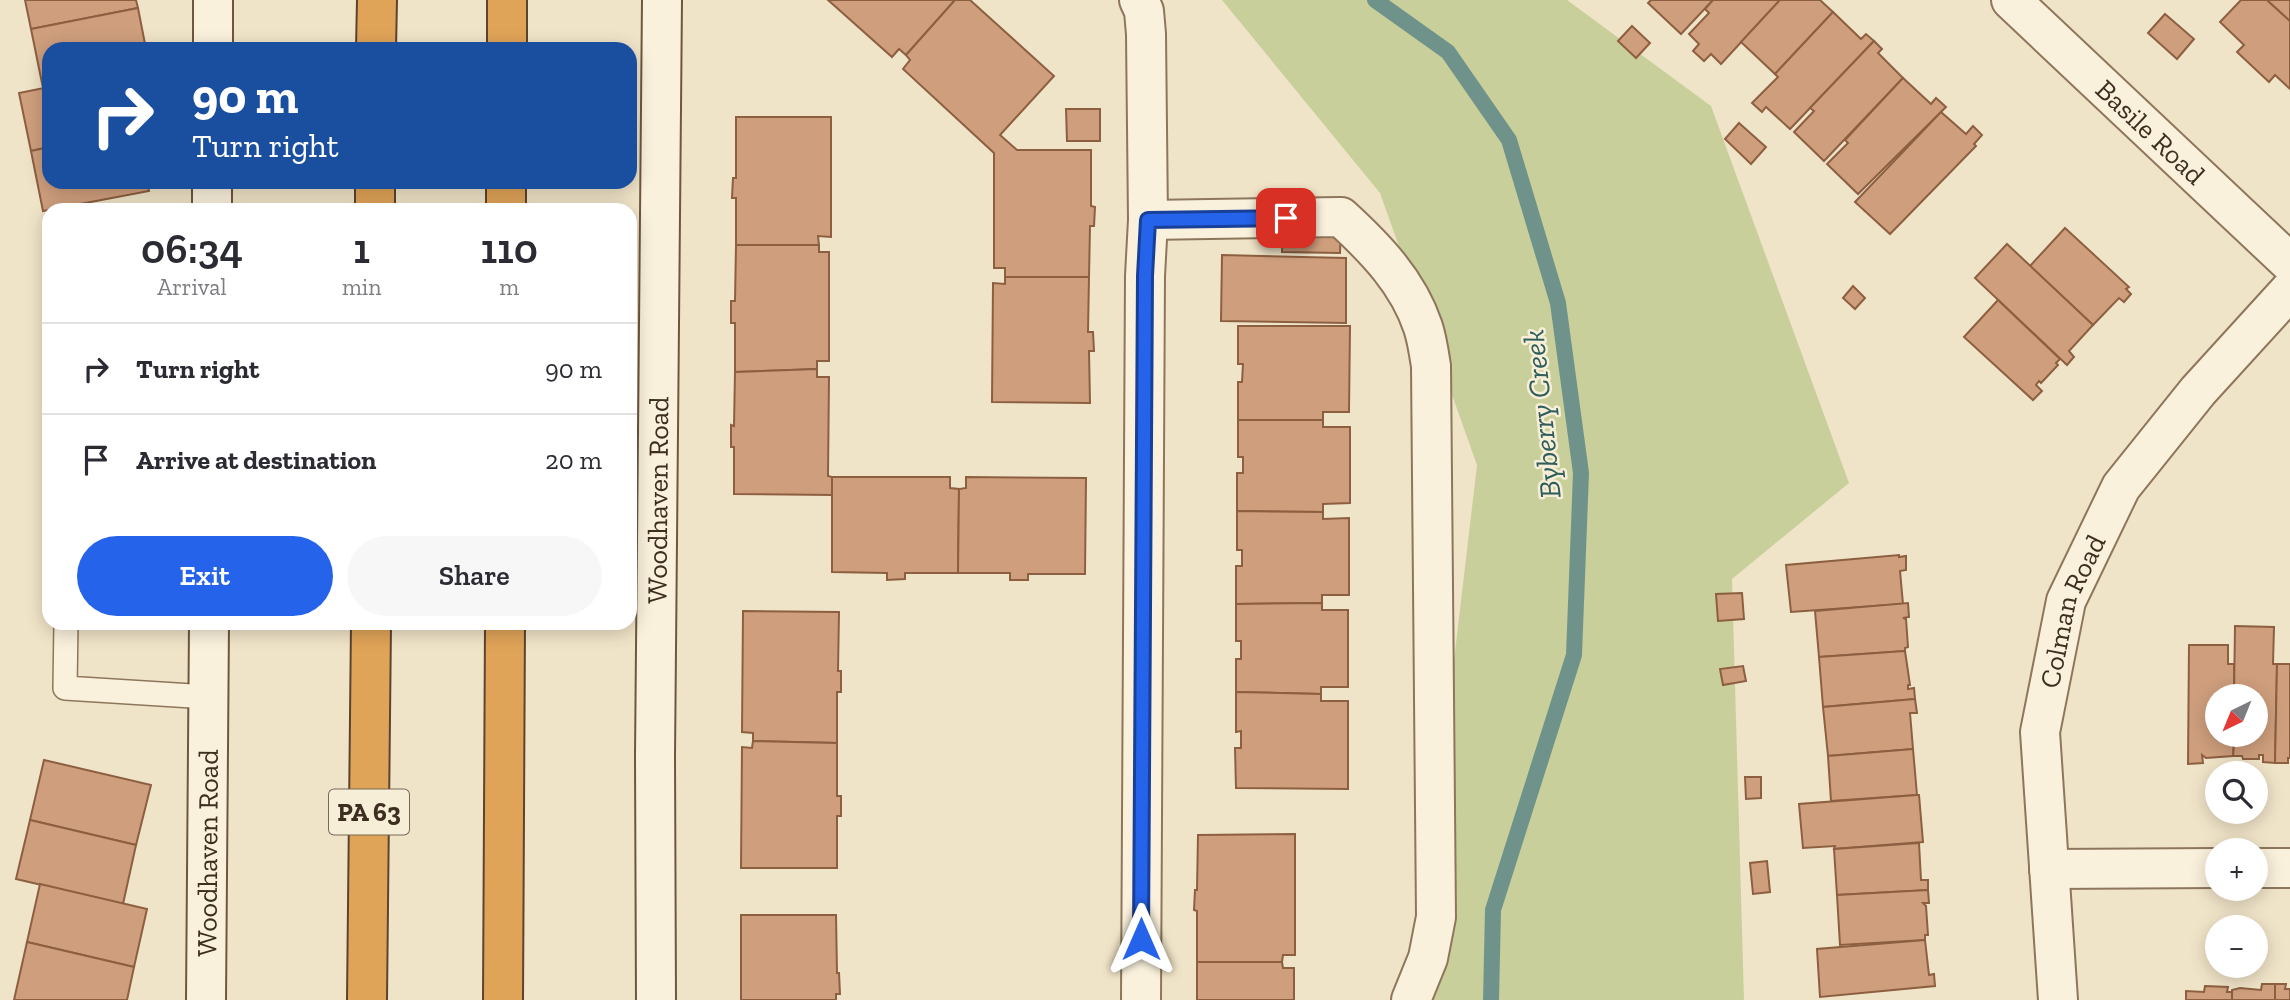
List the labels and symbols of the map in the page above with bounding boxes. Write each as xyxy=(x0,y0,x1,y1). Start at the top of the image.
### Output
street label: Basile Road xyxy=(2089,73,2212,191)
pin xyxy=(1256,188,1316,248)
water label: Byberry Creek xyxy=(1515,328,1569,500)
street label: Woodhaven Road xyxy=(640,396,675,604)
street label: Colman Road xyxy=(2033,529,2113,691)
north arrow xyxy=(2205,684,2268,747)
street label: Woodhaven Road xyxy=(190,749,225,957)
road number: PA 63 xyxy=(329,790,409,834)
position arrow xyxy=(1104,902,1178,976)

